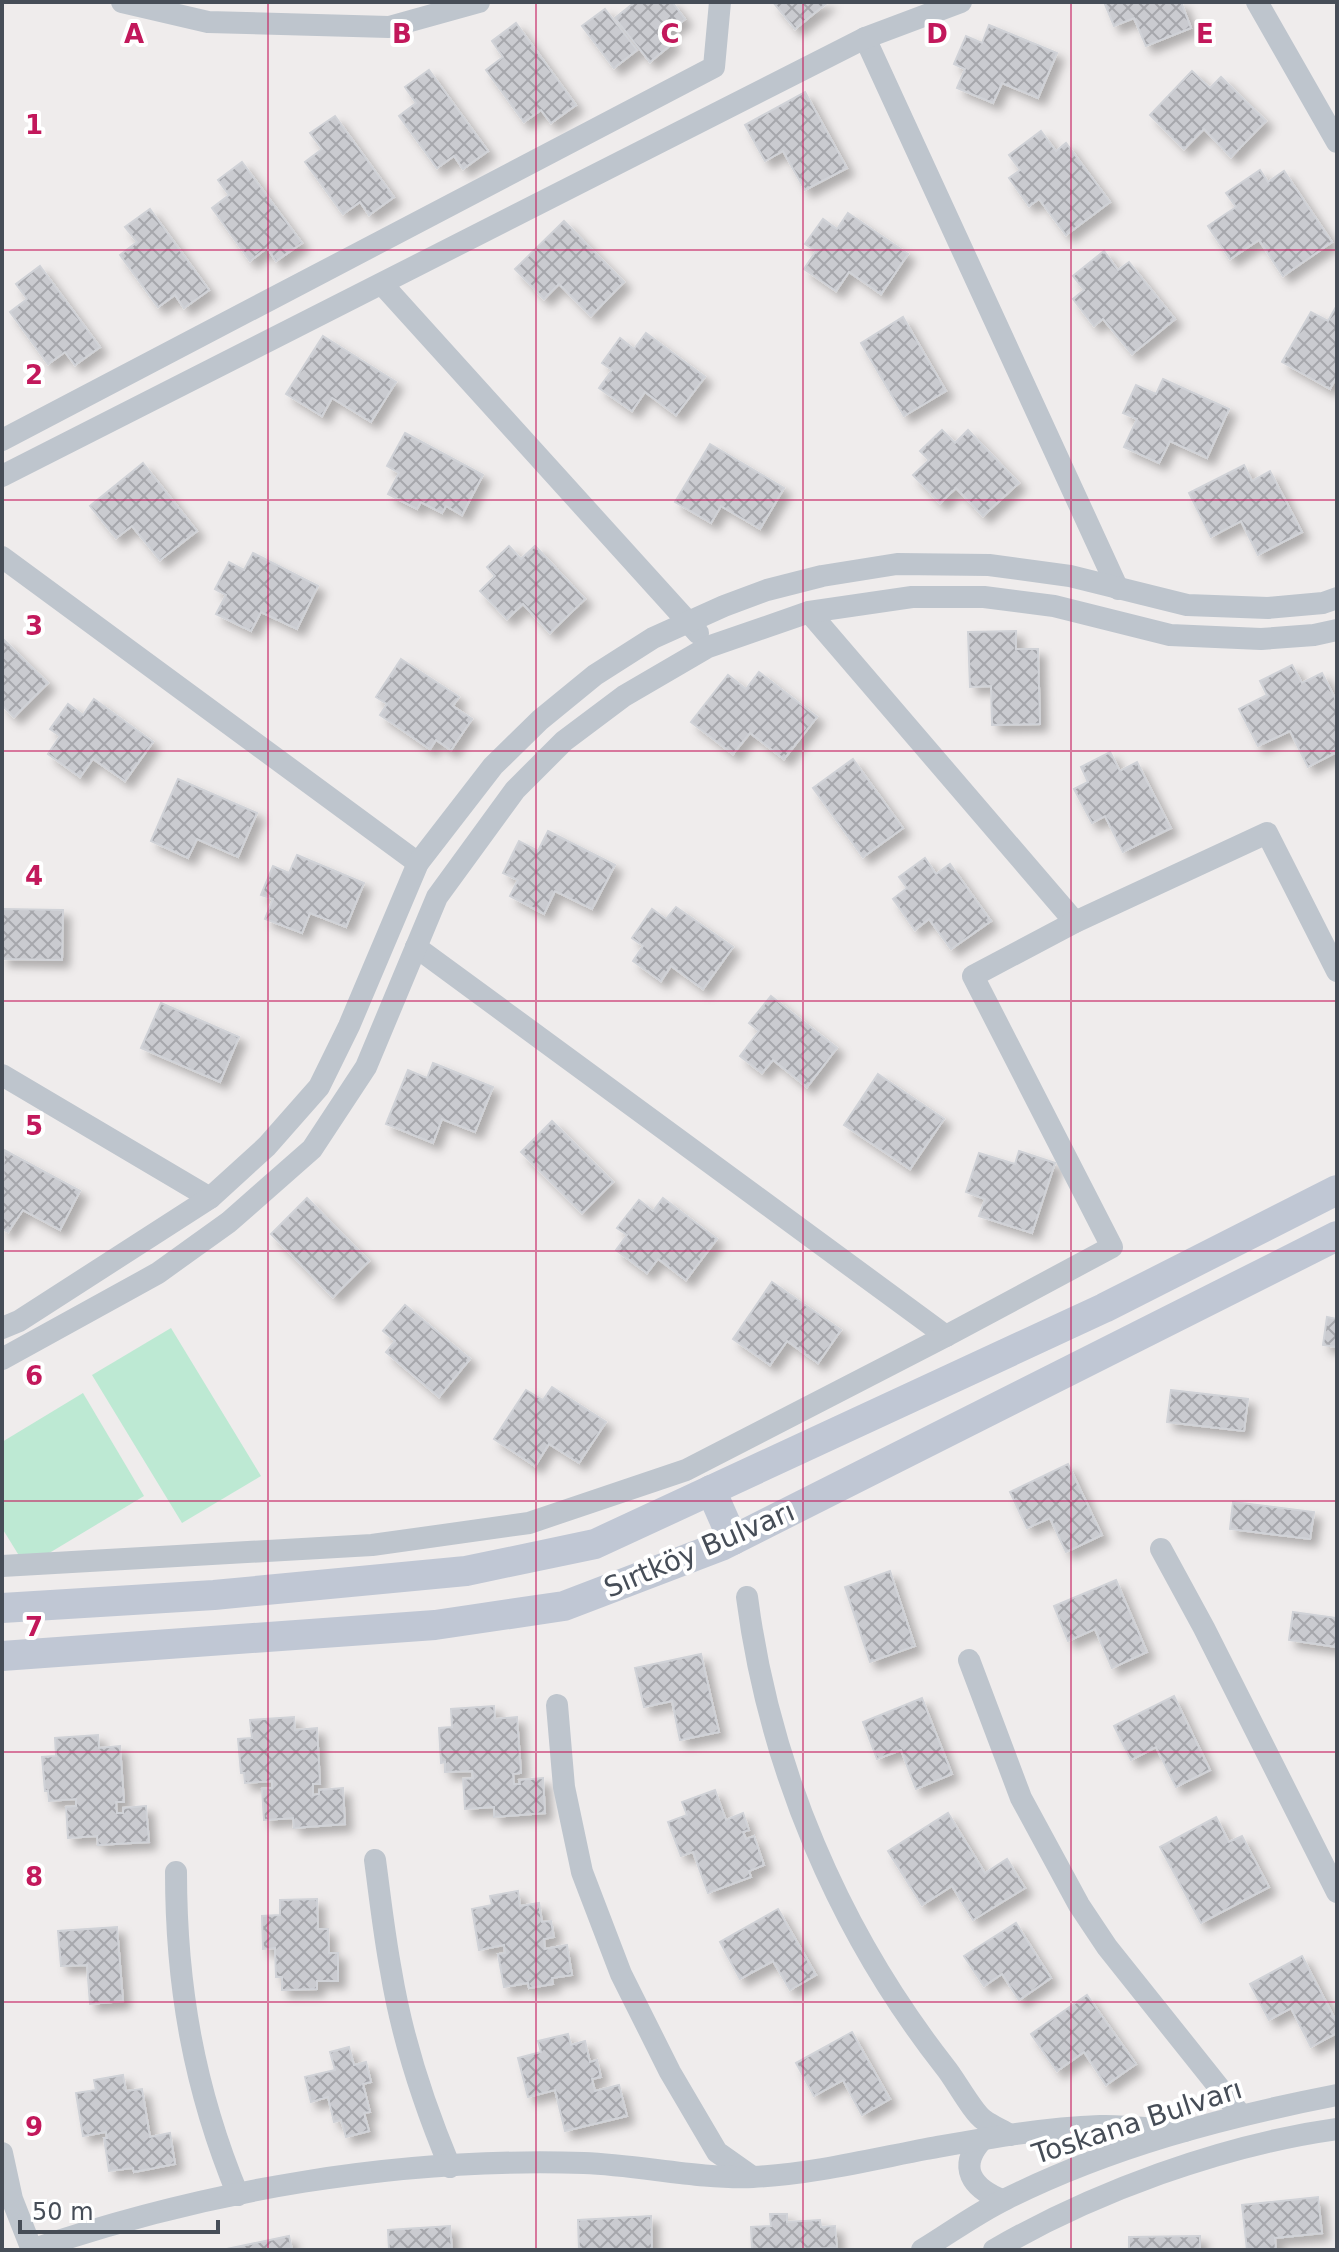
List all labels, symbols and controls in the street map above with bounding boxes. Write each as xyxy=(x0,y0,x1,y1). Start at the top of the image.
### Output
text: A xyxy=(124,19,144,49)
text: B xyxy=(392,19,412,49)
text: C xyxy=(660,19,680,49)
text: D xyxy=(926,19,948,49)
text: E xyxy=(1196,19,1214,49)
text: 1 xyxy=(25,110,43,140)
text: 2 xyxy=(25,360,43,390)
text: 3 xyxy=(25,611,43,641)
text: 4 xyxy=(25,861,43,891)
text: 5 xyxy=(25,1111,43,1141)
text: 6 xyxy=(25,1361,43,1391)
street label: Sırtköy Bulvarı xyxy=(599,1494,799,1604)
text: 7 xyxy=(25,1612,43,1642)
text: 8 xyxy=(25,1862,43,1892)
street label: Toskana Bulvarı xyxy=(1027,2072,1246,2171)
text: 9 xyxy=(25,2112,43,2142)
scale bar xyxy=(20,2184,218,2234)
text: 50 m xyxy=(32,2198,94,2226)

